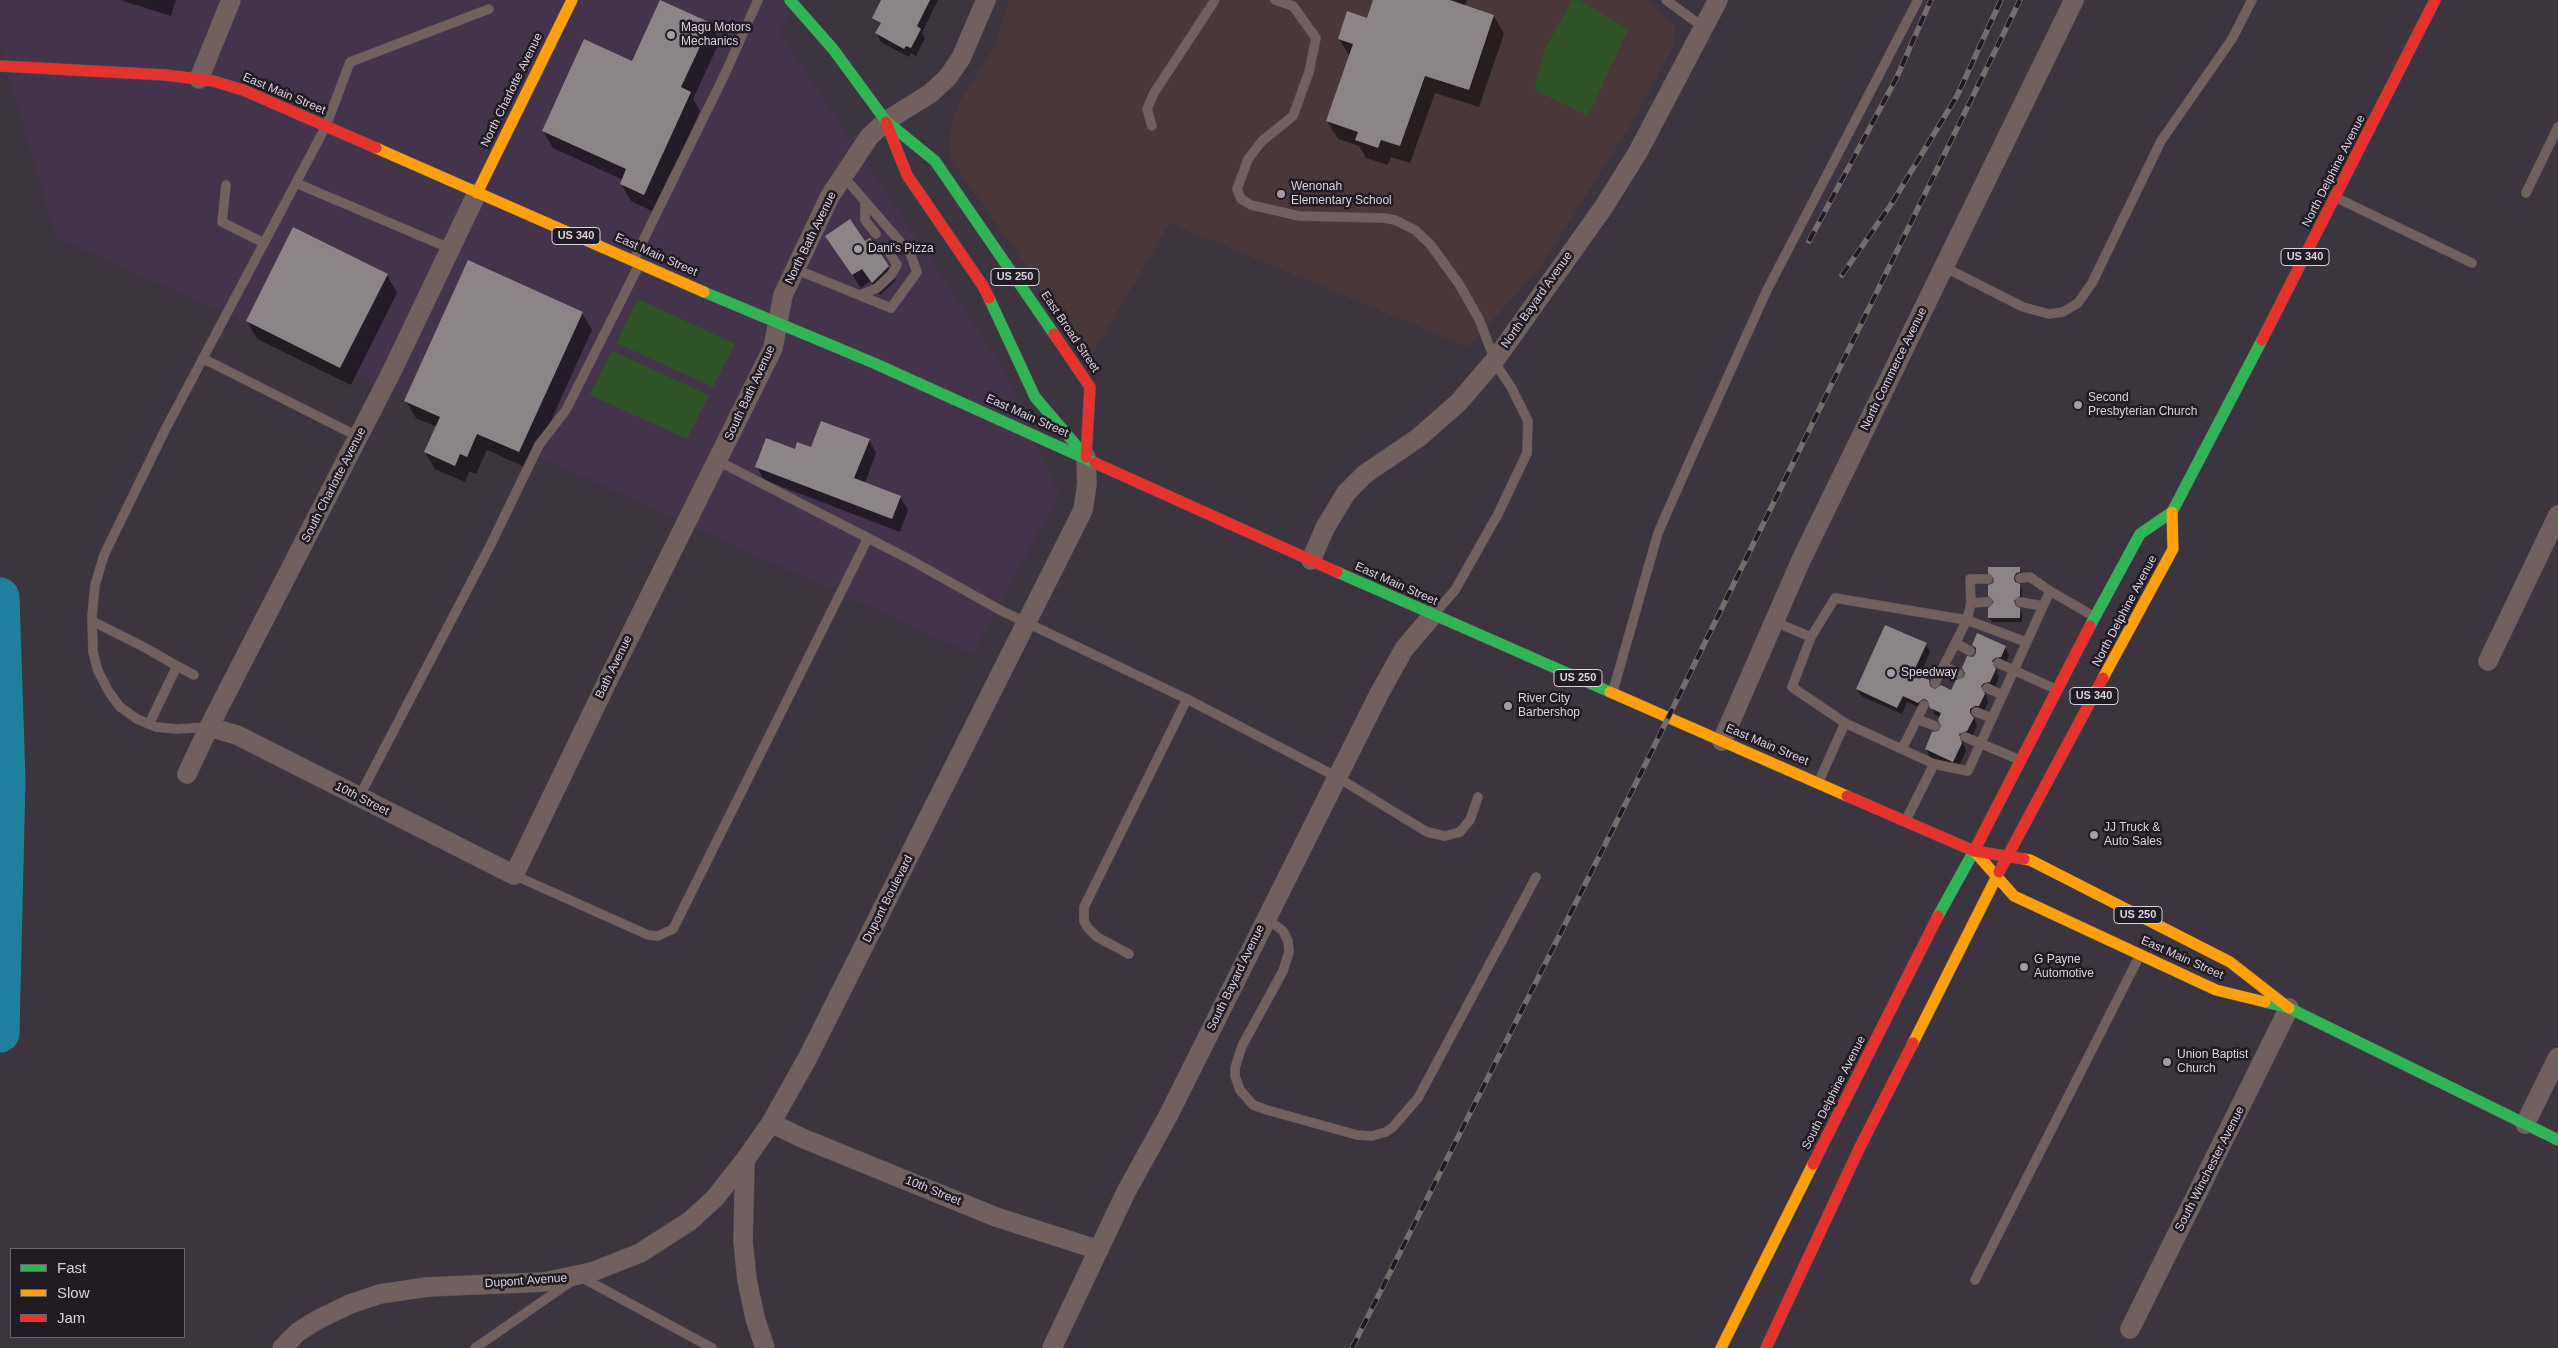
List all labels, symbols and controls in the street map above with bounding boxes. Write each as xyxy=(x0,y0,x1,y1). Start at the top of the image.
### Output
place label: Magu Motors Mechanics xyxy=(681,21,751,49)
marker: Magu Motors Mechanics xyxy=(665,29,677,41)
street label: North Charlotte Avenue xyxy=(478,31,546,149)
street label: East Main Street xyxy=(240,70,328,118)
street label: North Delphine Avenue xyxy=(2299,113,2369,229)
place label: Wenonah Elementary School xyxy=(1291,180,1392,208)
marker: Wenonah Elementary School xyxy=(1275,188,1287,200)
street label: North Bath Avenue xyxy=(782,189,840,287)
road number: US 340 xyxy=(552,228,600,245)
street label: East Main Street xyxy=(613,230,699,280)
place label: Dani's Pizza xyxy=(868,242,934,256)
marker: Dani's Pizza xyxy=(852,243,864,255)
road number: US 340 xyxy=(2281,248,2329,266)
street label: North Bayard Avenue xyxy=(1498,249,1576,351)
road number: US 250 xyxy=(991,268,1039,286)
street label: East Broad Street xyxy=(1038,289,1102,375)
street label: North Commerce Avenue xyxy=(1858,305,1930,433)
street label: South Bath Avenue xyxy=(722,343,778,443)
street label: East Main Street xyxy=(984,391,1070,441)
place label: Second Presbyterian Church xyxy=(2088,391,2197,419)
marker: Second Presbyterian Church xyxy=(2072,399,2084,411)
street label: South Charlotte Avenue xyxy=(299,425,369,545)
street label: North Delphine Avenue xyxy=(2090,553,2160,669)
street label: East Main Street xyxy=(1353,559,1439,609)
street label: Bath Avenue xyxy=(593,633,635,701)
place label: Speedway xyxy=(1901,666,1957,680)
marker: Speedway xyxy=(1885,667,1897,679)
road number: US 250 xyxy=(1554,670,1602,686)
road number: US 340 xyxy=(2070,688,2118,704)
place label: River City Barbershop xyxy=(1518,692,1580,720)
marker: River City Barbershop xyxy=(1502,700,1514,712)
street label: East Main Street xyxy=(1723,721,1811,769)
street label: 10th Street xyxy=(333,779,391,819)
place label: JJ Truck & Auto Sales xyxy=(2104,821,2162,849)
marker: JJ Truck & Auto Sales xyxy=(2088,829,2100,841)
street label: Dupont Boulevard xyxy=(860,853,916,945)
road number: US 250 xyxy=(2114,906,2162,924)
street label: South Bayard Avenue xyxy=(1204,922,1268,1034)
street label: East Main Street xyxy=(2139,933,2225,983)
place label: G Payne Automotive xyxy=(2034,953,2094,981)
marker: G Payne Automotive xyxy=(2018,961,2030,973)
street label: South Delphine Avenue xyxy=(1799,1034,1869,1152)
place label: Union Baptist Church xyxy=(2177,1048,2248,1076)
marker: Union Baptist Church xyxy=(2161,1056,2173,1068)
street label: South Winchester Avenue xyxy=(2172,1104,2248,1234)
street label: 10th Street xyxy=(903,1173,963,1209)
legend xyxy=(10,1248,185,1338)
text: Fast xyxy=(57,1259,86,1276)
street label: Dupont Avenue xyxy=(484,1271,568,1291)
text: Slow xyxy=(57,1284,90,1301)
text: Jam xyxy=(57,1309,85,1326)

